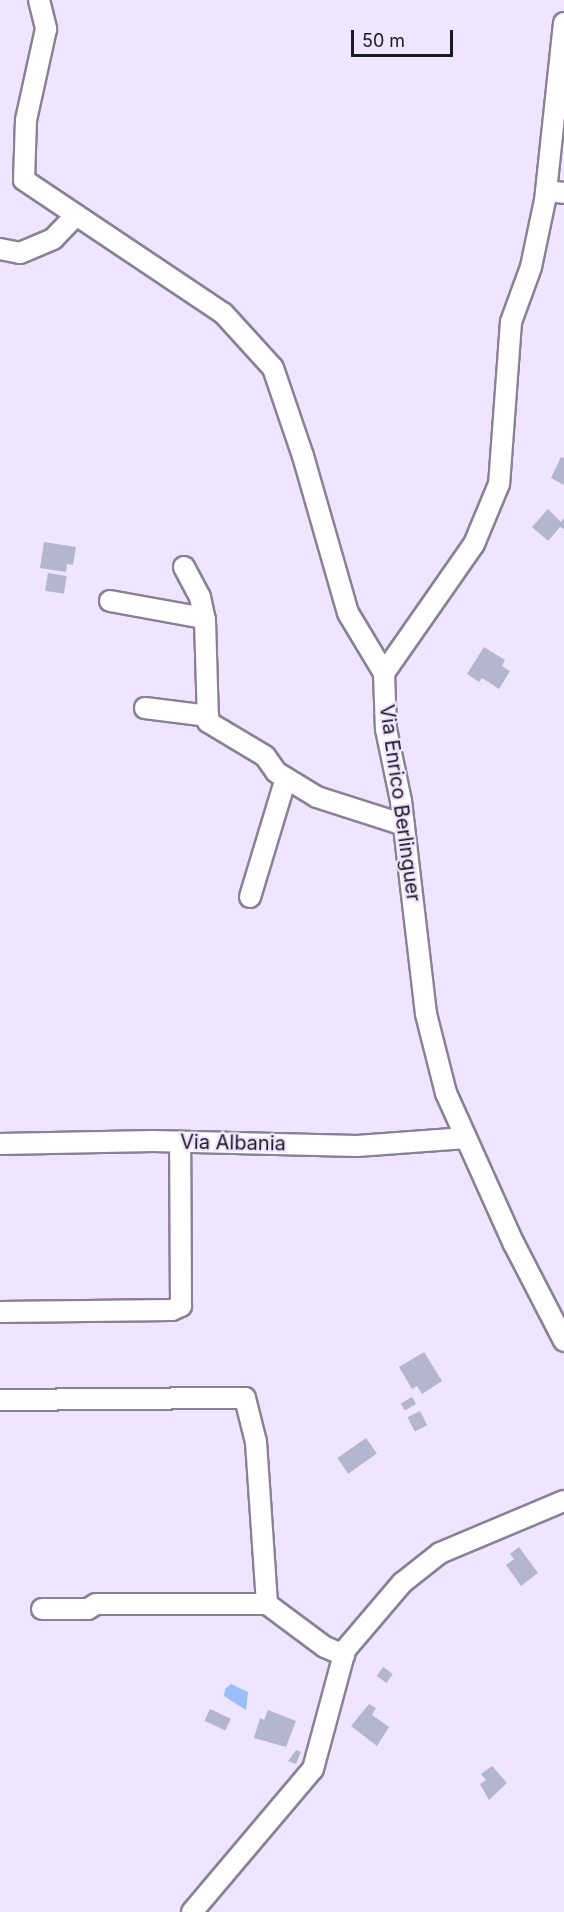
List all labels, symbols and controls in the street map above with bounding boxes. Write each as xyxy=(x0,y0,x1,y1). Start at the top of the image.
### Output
scale bar xyxy=(354,18,456,56)
text: 50 m xyxy=(362,30,405,51)
street label: Via Enrico Berlinguer xyxy=(374,703,426,903)
street label: Via Albania xyxy=(180,1130,286,1156)

